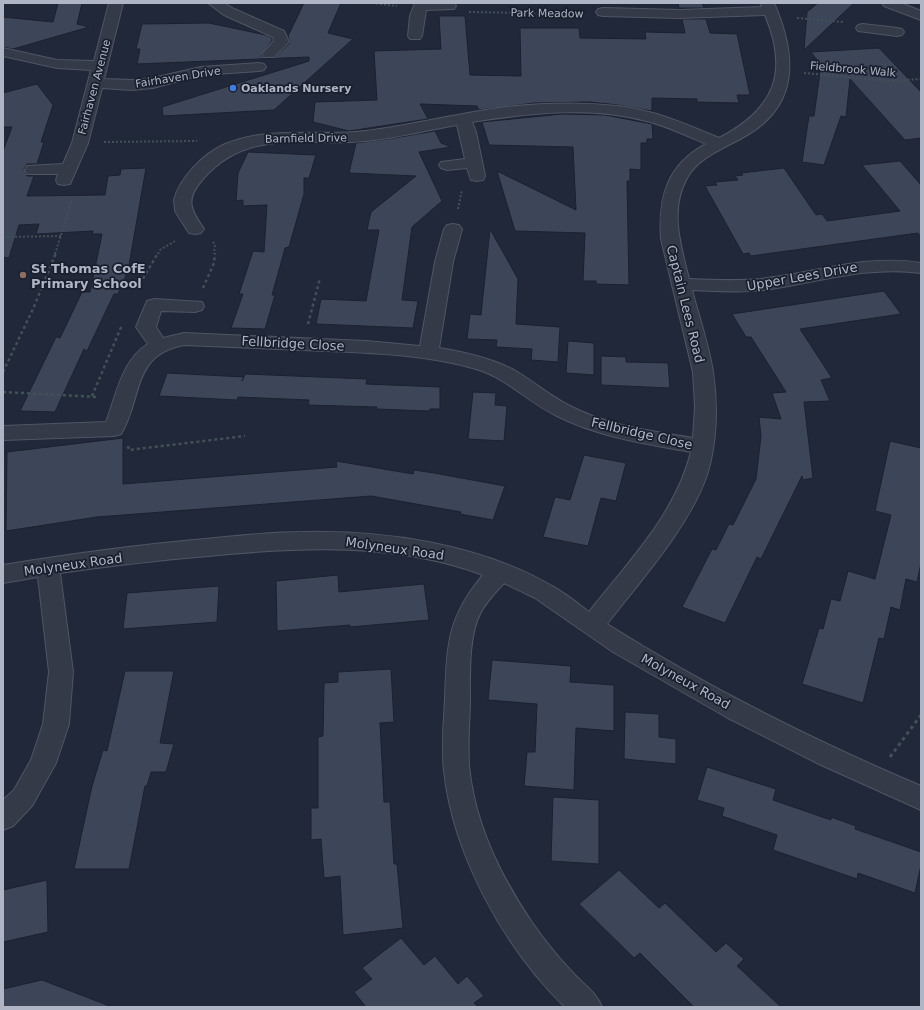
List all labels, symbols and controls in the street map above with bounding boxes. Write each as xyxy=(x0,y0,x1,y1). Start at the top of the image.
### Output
street label: Park Meadow xyxy=(510,6,584,21)
street label: Fairhaven Avenue xyxy=(76,38,113,136)
street label: Fieldbrook Walk xyxy=(809,59,897,80)
street label: Fairhaven Drive xyxy=(134,64,222,91)
place label: Oaklands Nursery xyxy=(241,82,351,95)
marker: Oaklands Nursery xyxy=(228,83,238,93)
street label: Barnfield Drive xyxy=(265,131,347,146)
street label: Captain Lees Road xyxy=(664,244,707,365)
street label: Upper Lees Drive xyxy=(746,259,859,294)
place label: St Thomas CofE Primary School xyxy=(31,261,146,291)
marker: St Thomas CofE Primary School xyxy=(18,270,28,280)
street label: Fellbridge Close xyxy=(241,333,345,354)
street label: Fellbridge Close xyxy=(590,415,694,452)
street label: Molyneux Road xyxy=(345,534,445,563)
street label: Molyneux Road xyxy=(23,550,123,579)
street label: Molyneux Road xyxy=(639,651,733,712)

